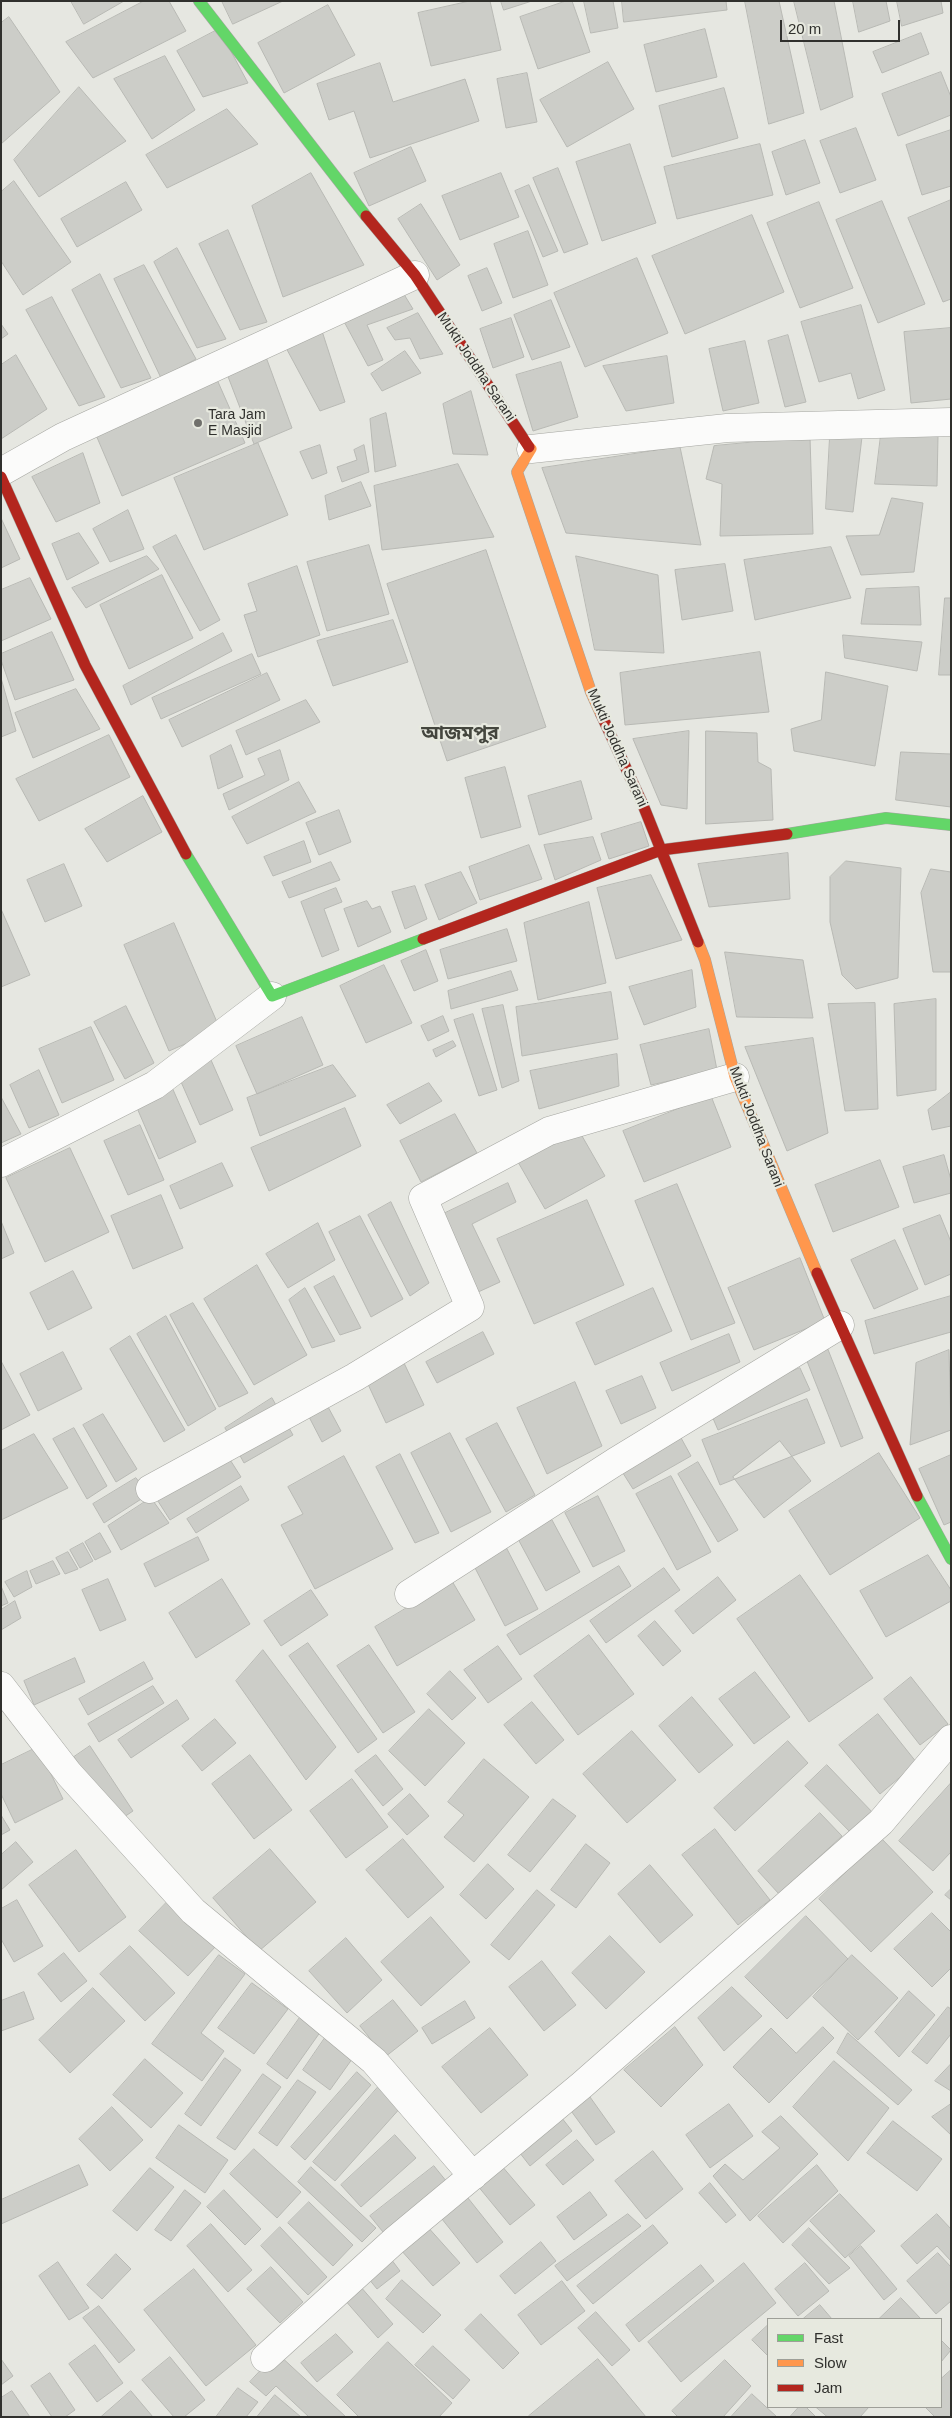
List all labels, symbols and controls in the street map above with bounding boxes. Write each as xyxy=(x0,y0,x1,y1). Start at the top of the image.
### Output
scale bar xyxy=(782,10,902,42)
text: 20 m xyxy=(788,20,821,37)
street label: Mukti Joddha Sarani xyxy=(433,309,519,425)
place label: Tara Jam E Masjid xyxy=(208,407,266,440)
marker: Tara Jam E Masjid xyxy=(192,417,204,429)
street label: Mukti Joddha Sarani xyxy=(583,686,651,810)
district label: আজমপুর xyxy=(421,723,499,745)
street label: Mukti Joddha Sarani xyxy=(725,1064,787,1190)
legend xyxy=(767,2318,942,2408)
text: Fast xyxy=(814,2329,843,2346)
text: Slow xyxy=(814,2354,847,2371)
text: Jam xyxy=(814,2379,842,2396)

